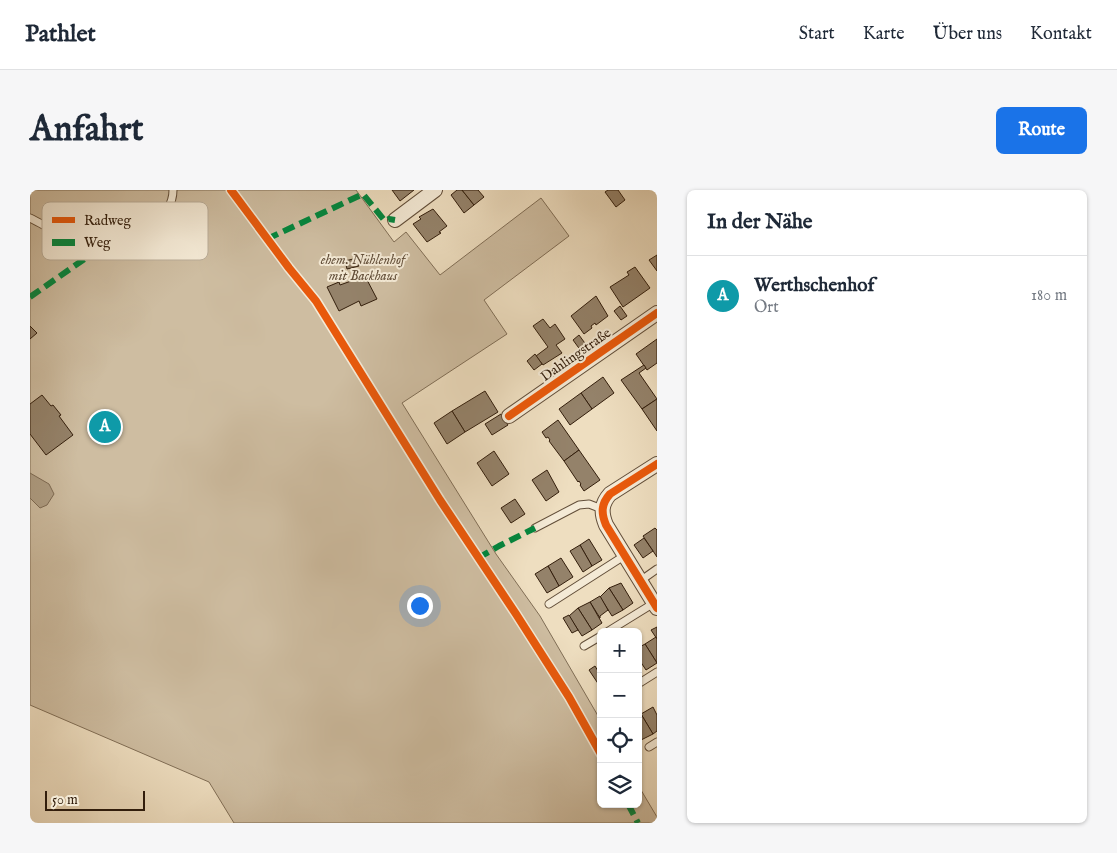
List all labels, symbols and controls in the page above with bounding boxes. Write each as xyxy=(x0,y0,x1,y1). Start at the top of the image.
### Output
text: Pathlet xyxy=(25,19,96,50)
text: Start xyxy=(799,23,835,46)
text: Karte xyxy=(863,23,905,46)
text: Über uns xyxy=(933,23,1002,46)
text: Kontakt xyxy=(1030,23,1092,46)
button: Route xyxy=(996,107,1087,154)
text: Anfahrt xyxy=(30,108,144,153)
legend xyxy=(42,202,208,260)
text: In der Nähe xyxy=(707,209,813,236)
text: Radweg xyxy=(84,212,132,230)
text: Weg xyxy=(84,234,111,252)
park label: ehem. Nühlenhof mit Backhaus xyxy=(320,251,409,285)
text: Werthschenhof xyxy=(754,274,874,298)
text: A xyxy=(718,286,728,306)
text: 180 m xyxy=(1031,286,1067,306)
text: Ort xyxy=(754,298,779,318)
street label: Dahlingstraße xyxy=(537,324,615,386)
pin: A xyxy=(89,408,121,446)
your location xyxy=(407,593,433,619)
map controls xyxy=(597,628,642,808)
button: + xyxy=(597,628,642,673)
button: − xyxy=(597,673,642,718)
button: locate xyxy=(597,718,642,763)
button: layers xyxy=(597,763,642,808)
scale bar xyxy=(45,788,145,811)
text: 50 m xyxy=(52,791,78,809)

